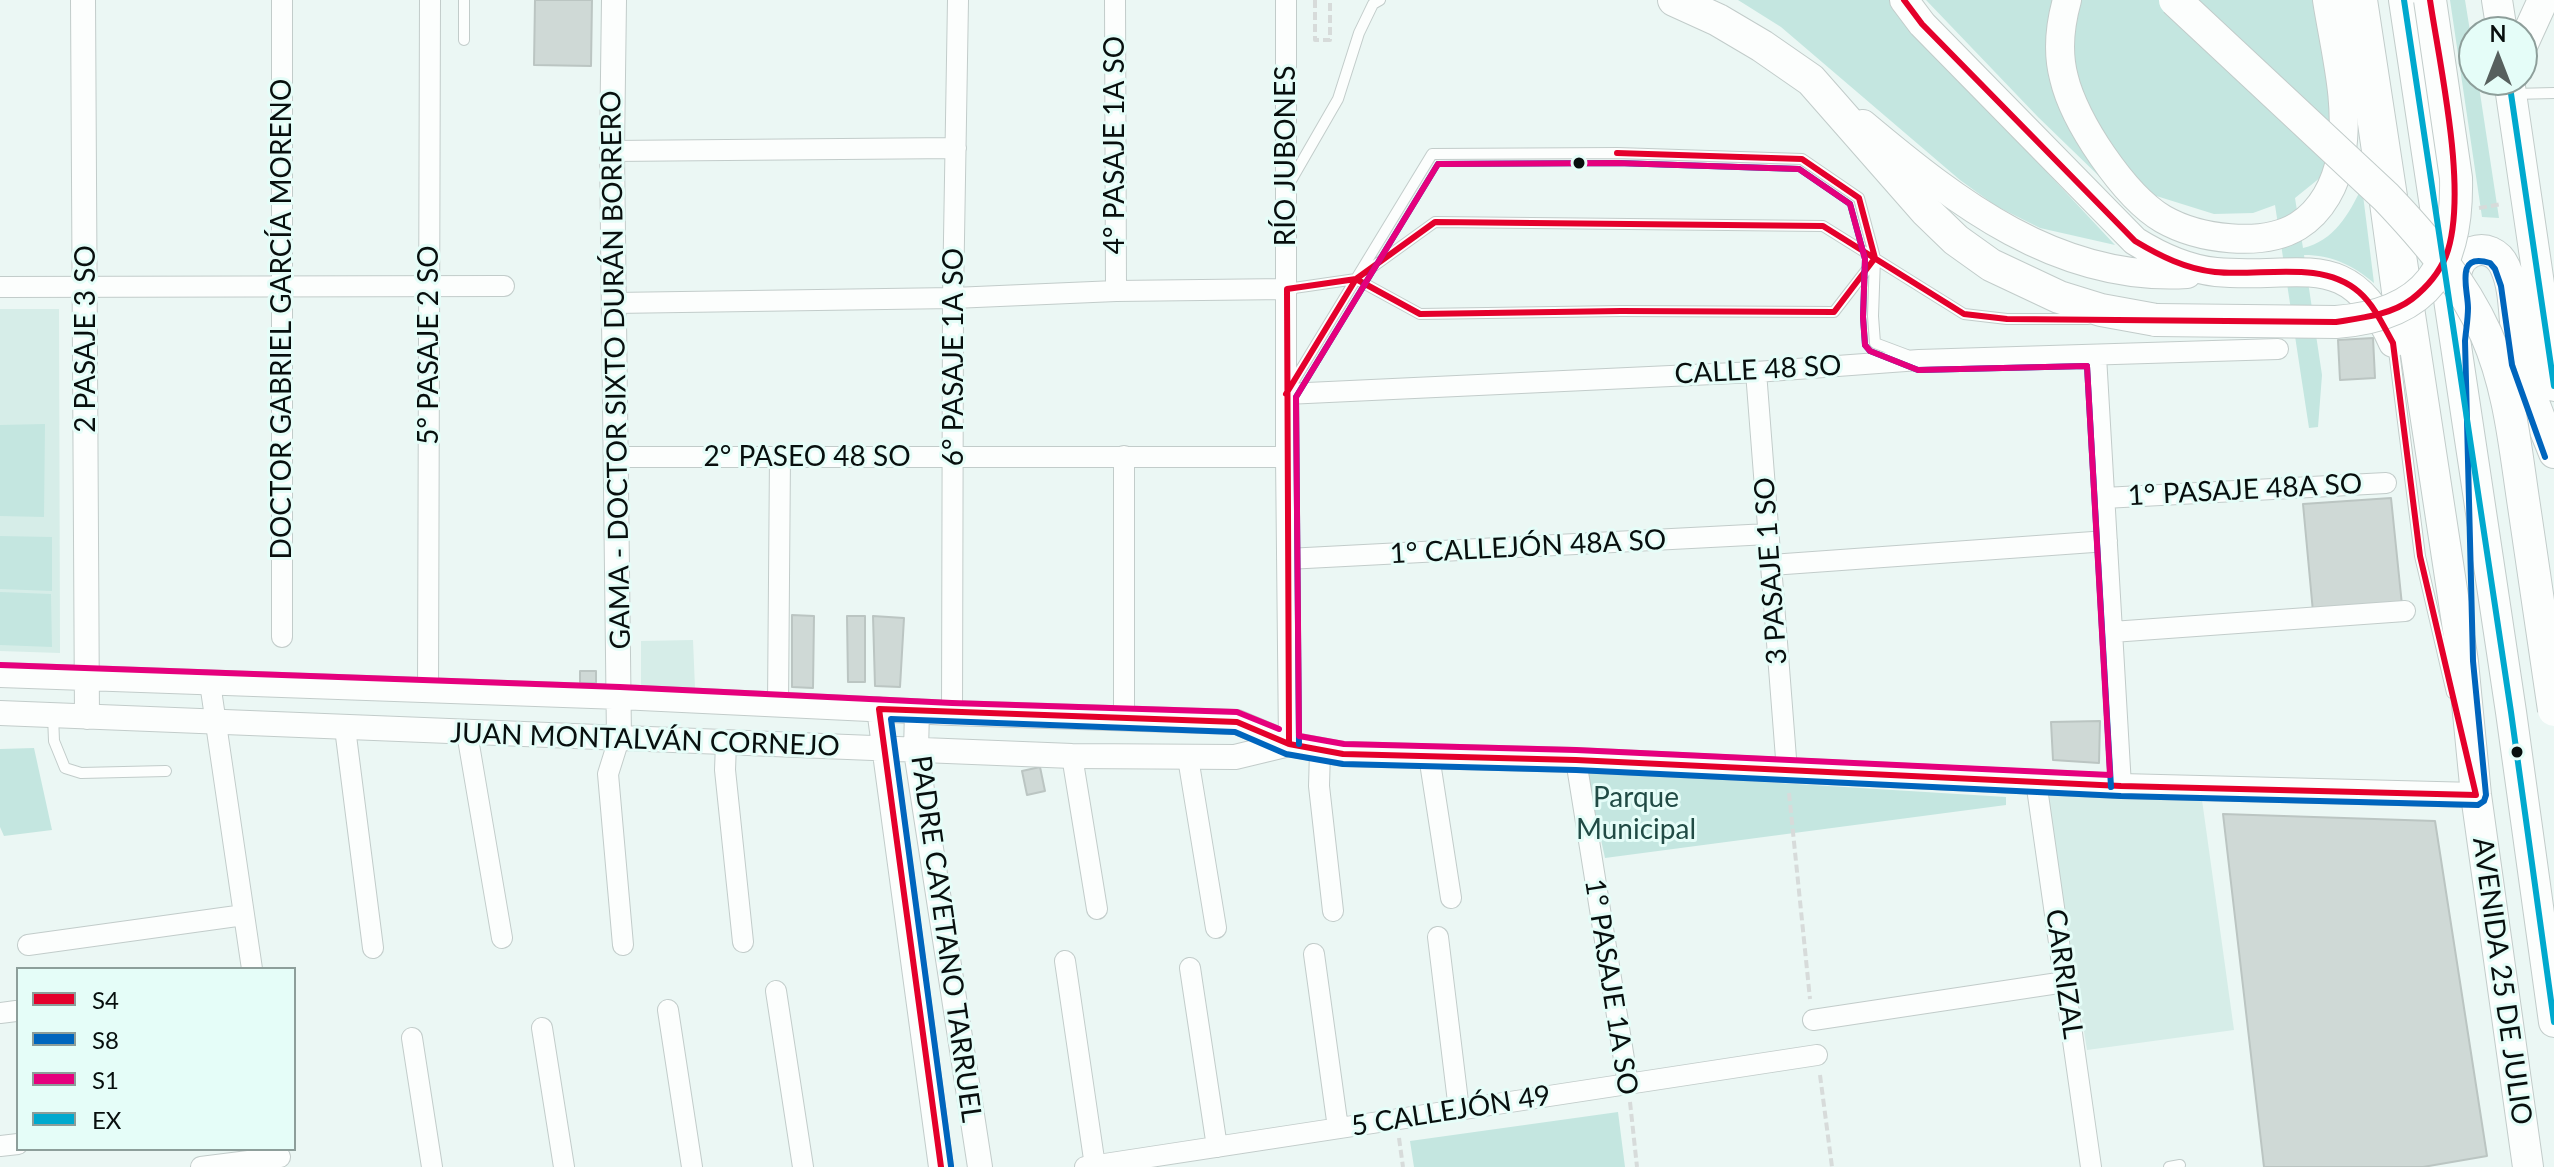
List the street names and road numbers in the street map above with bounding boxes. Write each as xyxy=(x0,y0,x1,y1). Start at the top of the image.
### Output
street label: 4° PASAJE 1A SO xyxy=(1098,36,1132,254)
street label: RÍO JUBONES xyxy=(1269,66,1303,246)
street label: DOCTOR GABRIEL GARCÍA MORENO xyxy=(265,79,299,559)
street label: GAMA - DOCTOR SIXTO DURÁN BORRERO xyxy=(594,90,638,650)
street label: 2 PASAJE 3 SO xyxy=(69,245,103,433)
street label: 5° PASAJE 2 SO xyxy=(412,245,446,445)
street label: 6° PASAJE 1A SO xyxy=(937,248,971,466)
street label: CALLE 48 SO xyxy=(1674,349,1842,391)
street label: 2° PASEO 48 SO xyxy=(703,440,911,474)
street label: 1° PASAJE 48A SO xyxy=(2127,467,2363,513)
street label: 3 PASAJE 1 SO xyxy=(1748,476,1794,666)
street label: 1° CALLEJÓN 48A SO xyxy=(1389,523,1667,571)
street label: JUAN MONTALVÁN CORNEJO xyxy=(450,716,840,764)
street label: PADRE CAYETANO TARRUEL xyxy=(904,753,988,1125)
street label: AVENIDA 25 DE JULIO xyxy=(2465,835,2539,1127)
street label: 1° PASAJE 1A SO xyxy=(1577,877,1645,1097)
street label: CARRIZAL xyxy=(2038,907,2090,1041)
street label: 5 CALLEJÓN 49 xyxy=(1349,1079,1553,1143)

